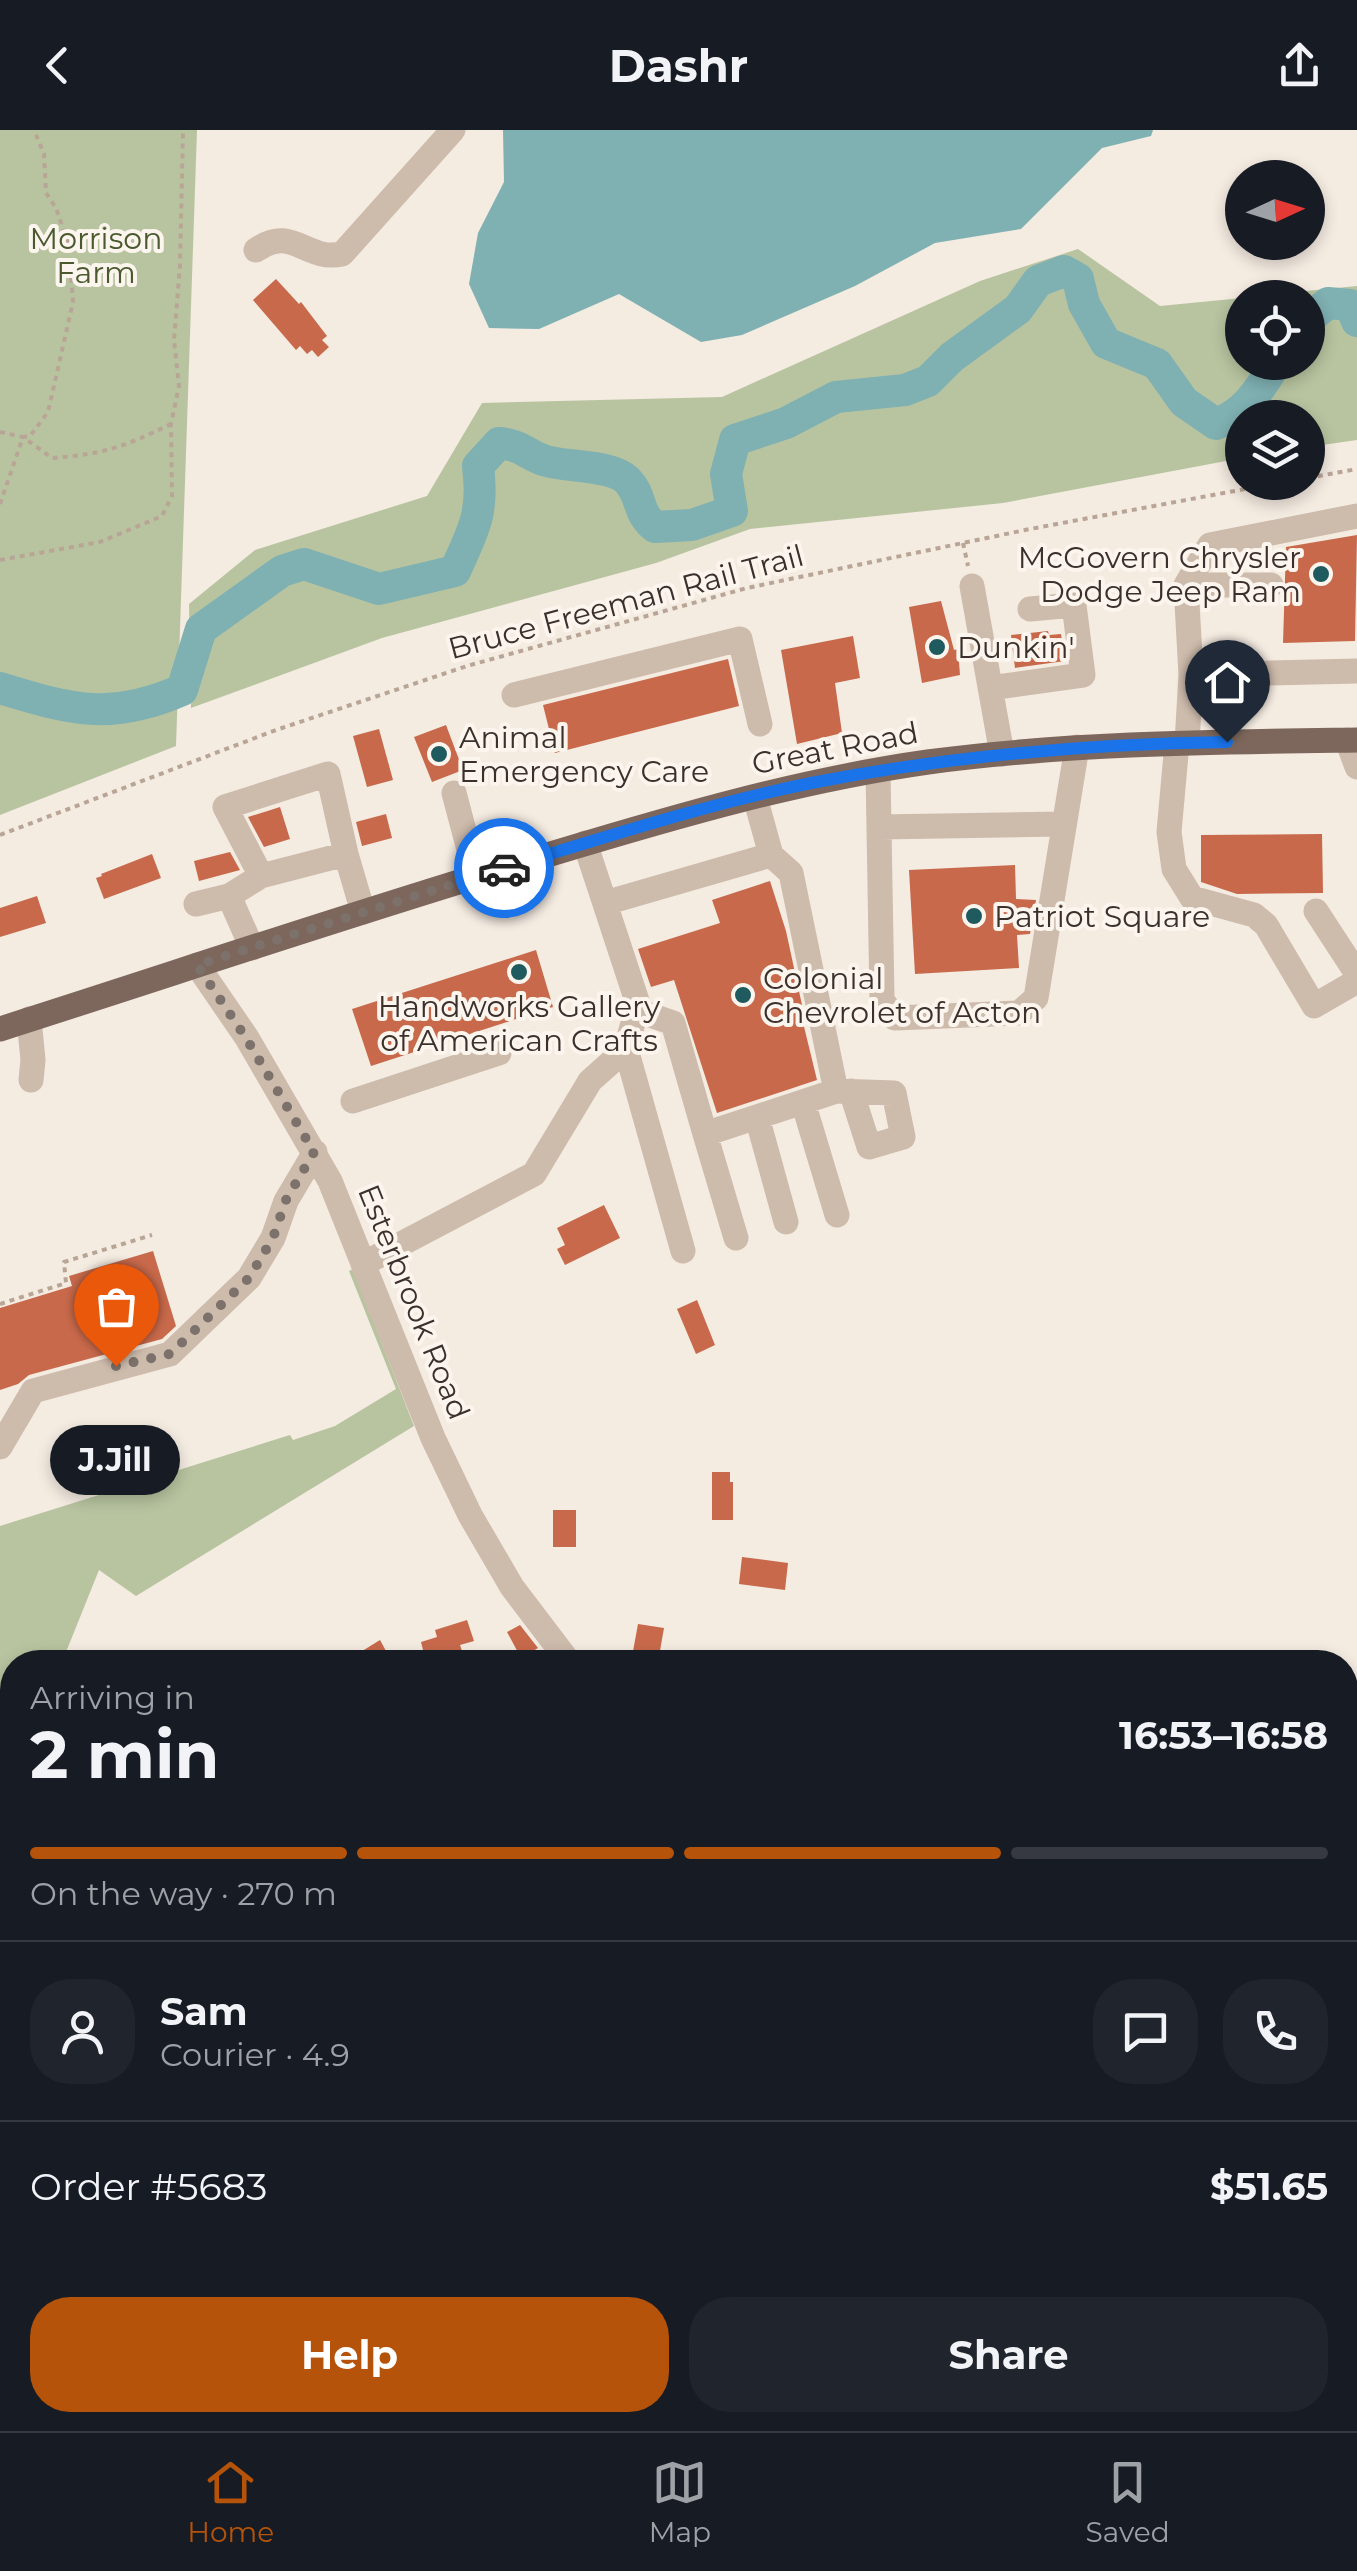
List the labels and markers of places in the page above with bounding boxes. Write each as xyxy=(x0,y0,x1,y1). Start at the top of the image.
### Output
place label: McGovern Chrysler Dodge Jeep Ram xyxy=(1018,539,1301,610)
marker: McGovern Chrysler Dodge Jeep Ram xyxy=(1310,563,1332,585)
place label: Dunkin' xyxy=(957,629,1075,666)
marker: Dunkin' xyxy=(926,636,948,658)
pin xyxy=(1185,640,1270,743)
place label: Animal Emergency Care xyxy=(459,719,709,790)
marker: Animal Emergency Care xyxy=(428,743,450,765)
place label: Patriot Square xyxy=(994,898,1210,935)
marker: Patriot Square xyxy=(963,905,985,927)
place label: Colonial Chevrolet of Acton xyxy=(763,960,1041,1031)
marker: Handworks Gallery of American Crafts xyxy=(508,961,530,983)
marker: Colonial Chevrolet of Acton xyxy=(732,984,754,1006)
place label: Handworks Gallery of American Crafts xyxy=(378,988,661,1059)
pin xyxy=(74,1264,159,1367)
callout: J.Jill xyxy=(51,1426,181,1496)

